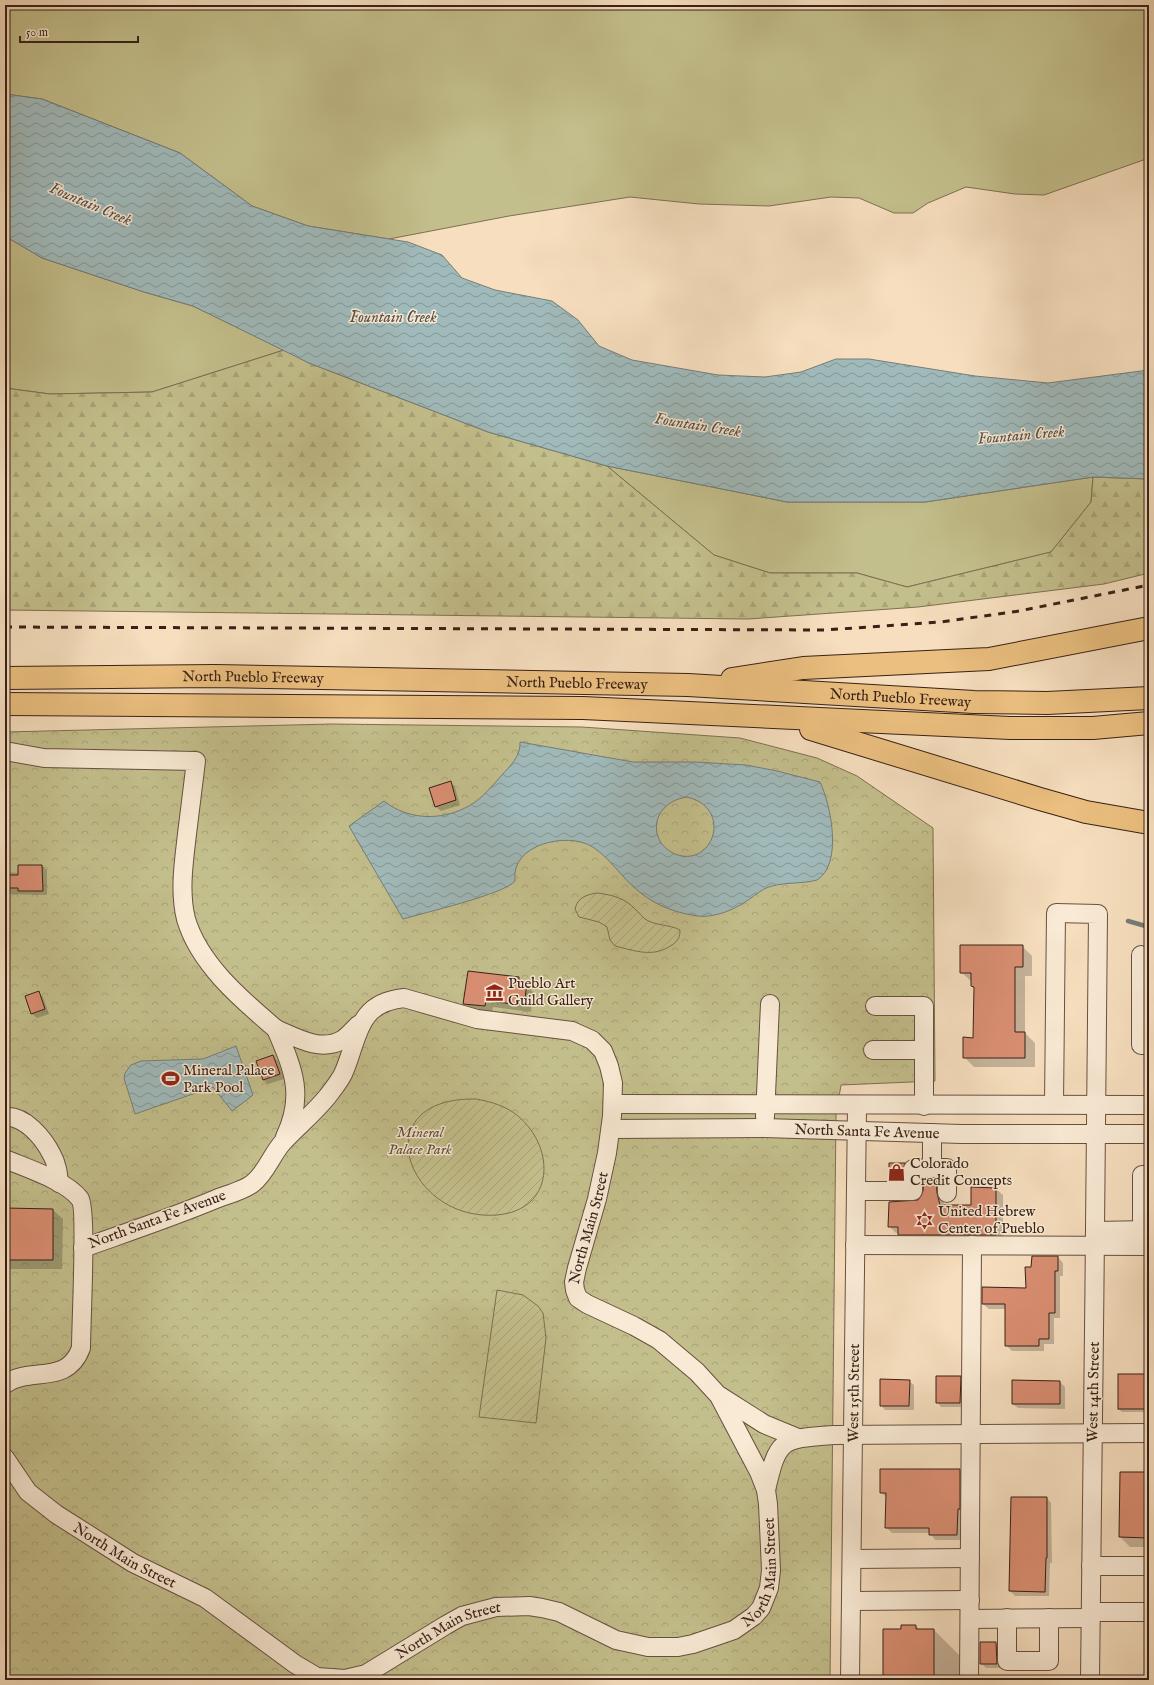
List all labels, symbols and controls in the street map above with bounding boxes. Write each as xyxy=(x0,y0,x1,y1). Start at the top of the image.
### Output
scale bar xyxy=(20,18,138,44)
text: 50 m xyxy=(26,25,48,40)
water label: Fountain Creek xyxy=(46,179,135,231)
water label: Fountain Creek xyxy=(349,308,437,328)
water label: Fountain Creek xyxy=(653,409,743,443)
water label: Fountain Creek xyxy=(977,422,1066,450)
street label: North Pueblo Freeway xyxy=(182,667,324,688)
street label: North Pueblo Freeway xyxy=(506,673,648,694)
street label: North Pueblo Freeway xyxy=(829,684,972,712)
place label: Pueblo Art Guild Gallery xyxy=(508,974,594,1010)
museum icon: Pueblo Art Guild Gallery xyxy=(485,982,505,1002)
place label: Mineral Palace Park Pool xyxy=(183,1061,274,1097)
sports icon: Mineral Palace Park Pool xyxy=(160,1069,180,1089)
street label: North Santa Fe Avenue xyxy=(794,1120,940,1143)
park label: Mineral Palace Park xyxy=(388,1123,452,1159)
place label: Colorado Credit Concepts xyxy=(910,1154,1012,1190)
shop icon: Colorado Credit Concepts xyxy=(887,1162,907,1182)
street label: North Main Street xyxy=(565,1170,613,1286)
street label: North Santa Fe Avenue xyxy=(86,1186,229,1253)
place label: United Hebrew Center of Pueblo xyxy=(938,1202,1045,1238)
synagogue icon: United Hebrew Center of Pueblo xyxy=(915,1210,935,1230)
street label: West 14th Street xyxy=(1083,1341,1104,1443)
street label: West 15th Street xyxy=(844,1343,864,1443)
street label: North Main Street xyxy=(738,1517,781,1632)
street label: North Main Street xyxy=(70,1518,179,1593)
street label: North Main Street xyxy=(392,1598,501,1664)

